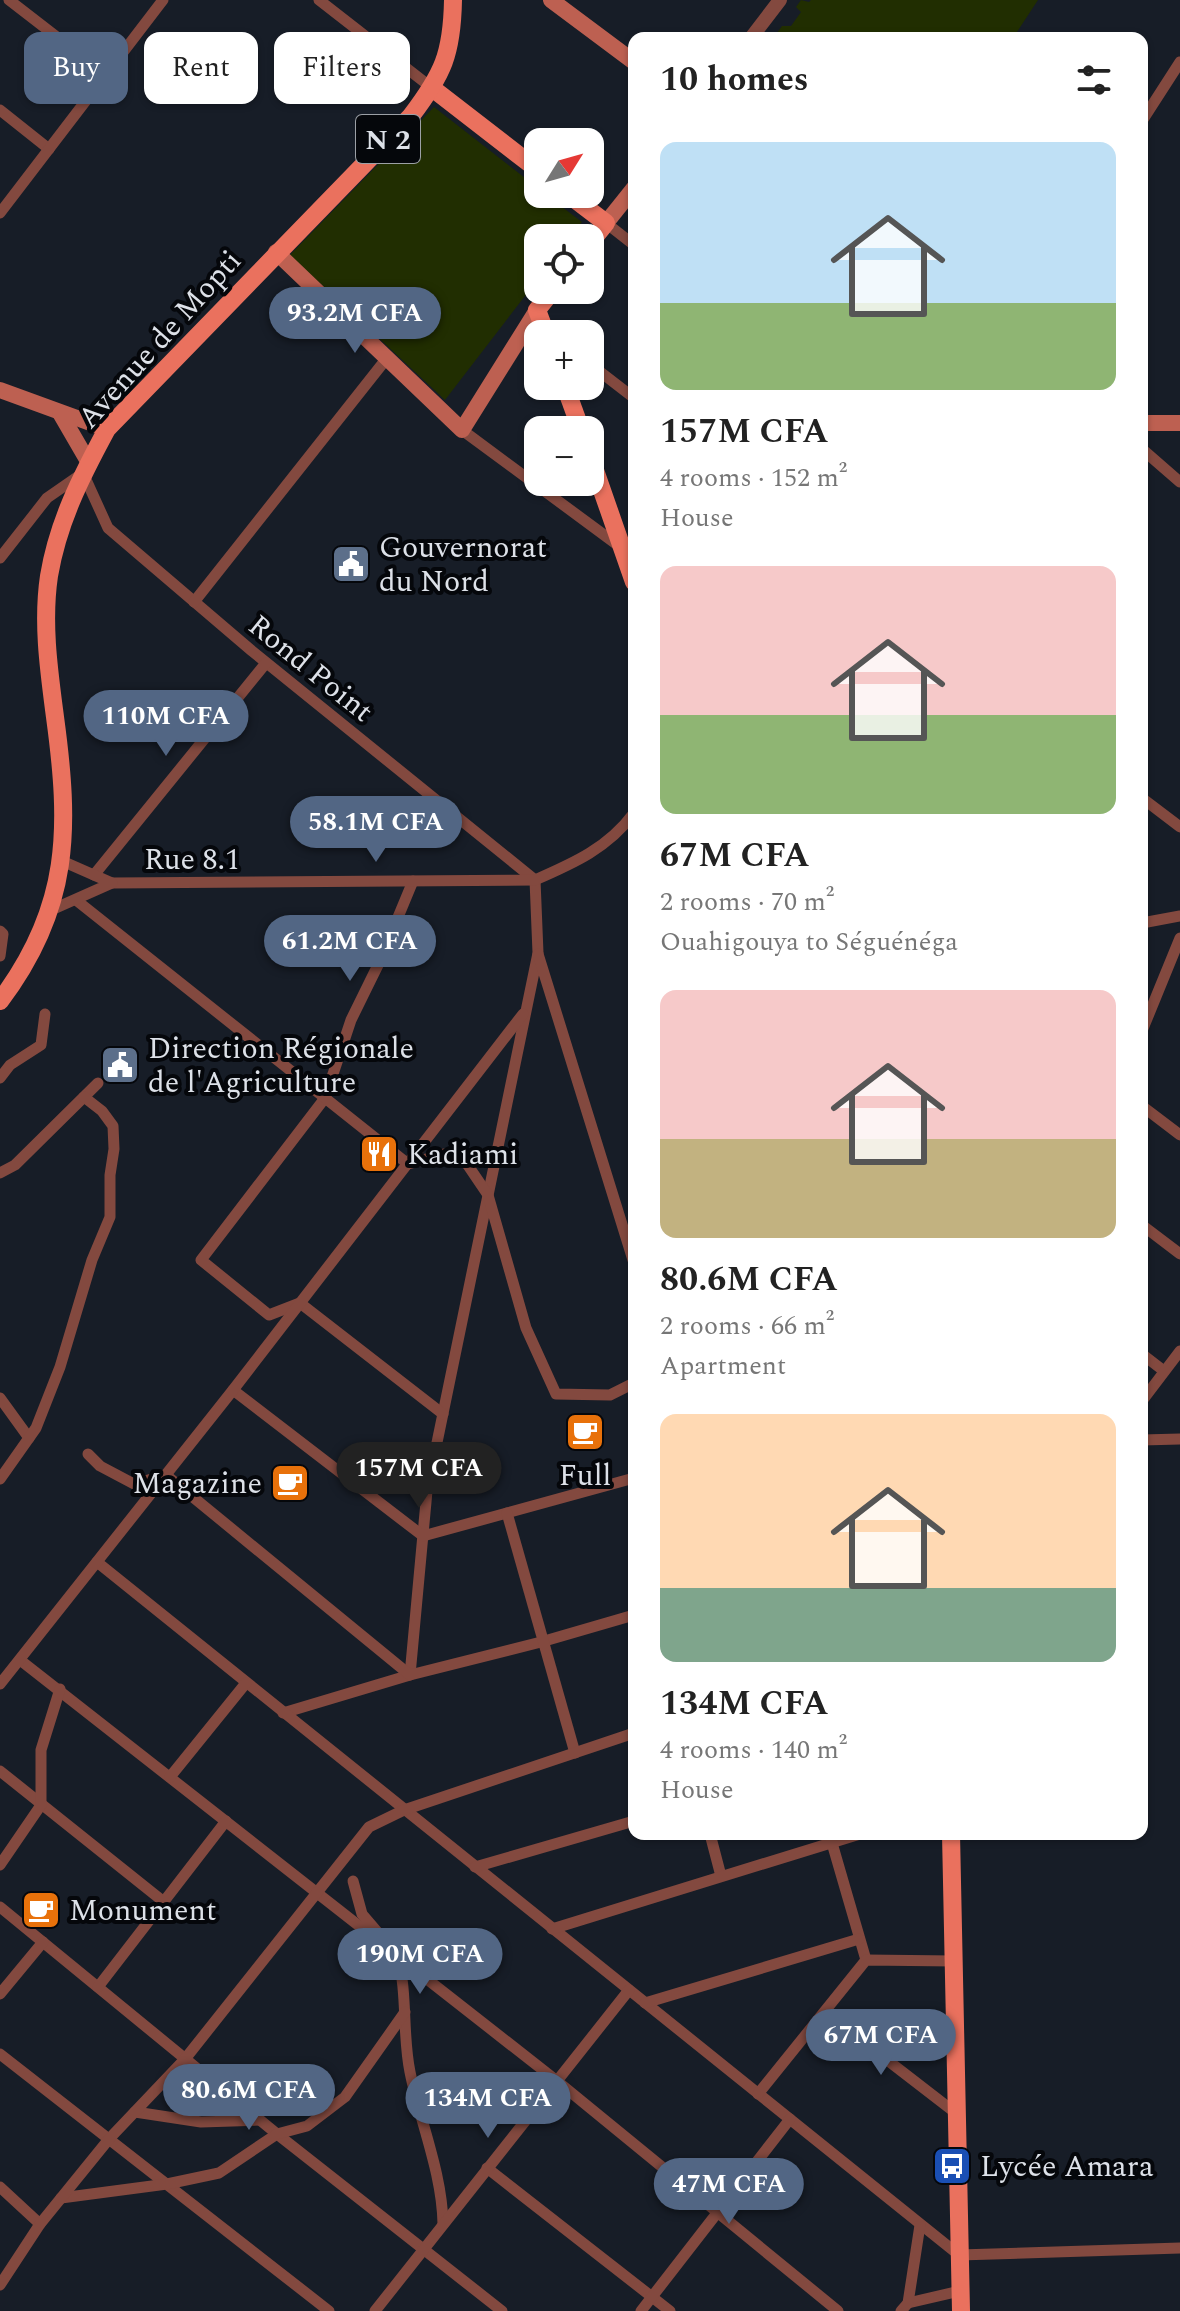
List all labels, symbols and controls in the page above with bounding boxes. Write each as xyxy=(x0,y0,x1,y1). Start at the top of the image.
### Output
chip: Buy xyxy=(24,32,128,104)
chip: Rent xyxy=(144,32,258,104)
chip: Filters xyxy=(274,32,410,104)
text: 10 homes xyxy=(660,54,809,106)
icon: filters xyxy=(1072,58,1116,102)
road number: N 2 xyxy=(356,115,420,163)
north arrow xyxy=(524,128,604,208)
map controls xyxy=(524,128,604,496)
icon: home xyxy=(816,194,960,338)
button: locate xyxy=(524,224,604,304)
street label: Avenue de Mopti xyxy=(67,240,253,440)
pin: 93.2M CFA xyxy=(263,287,447,355)
text: 93.2M CFA xyxy=(287,293,423,333)
button: + xyxy=(524,320,604,400)
text: 157M CFA xyxy=(660,406,829,458)
button: − xyxy=(524,416,604,496)
text: 4 rooms · 152 m² xyxy=(660,458,847,498)
text: House xyxy=(660,498,734,538)
place label: Gouvernorat du Nord xyxy=(379,525,547,605)
public building icon: Gouvernorat du Nord xyxy=(330,543,372,585)
street label: Rond Point xyxy=(238,604,383,734)
icon: home xyxy=(816,618,960,762)
pin: 110M CFA xyxy=(83,690,249,758)
text: 110M CFA xyxy=(102,696,230,736)
pin: 58.1M CFA xyxy=(284,796,468,864)
text: 58.1M CFA xyxy=(308,802,444,842)
text: 67M CFA xyxy=(660,830,810,882)
street label: Rue 8.1 xyxy=(144,837,240,883)
text: 2 rooms · 70 m² xyxy=(660,882,834,922)
pin: 61.2M CFA xyxy=(258,915,442,983)
text: 61.2M CFA xyxy=(282,921,418,961)
text: Ouahigouya to Séguénéga xyxy=(660,922,958,962)
place label: Direction Régionale de l'Agriculture xyxy=(148,1026,414,1106)
icon: home xyxy=(816,1042,960,1186)
public building icon: Direction Régionale de l'Agriculture xyxy=(99,1044,141,1086)
place label: Kadiami xyxy=(407,1132,519,1178)
restaurant icon: Kadiami xyxy=(358,1133,400,1175)
text: 80.6M CFA xyxy=(660,1254,838,1306)
text: 2 rooms · 66 m² xyxy=(660,1306,834,1346)
text: Apartment xyxy=(660,1346,786,1386)
cafe icon: Full xyxy=(564,1411,606,1453)
pin: 157M CFA xyxy=(336,1442,502,1510)
text: 157M CFA xyxy=(355,1448,483,1488)
place label: Full xyxy=(559,1453,611,1499)
place label: Magazine xyxy=(132,1461,262,1507)
cafe icon: Magazine xyxy=(269,1462,311,1504)
icon: home xyxy=(816,1466,960,1610)
text: 134M CFA xyxy=(660,1678,829,1730)
text: 4 rooms · 140 m² xyxy=(660,1730,847,1770)
text: House xyxy=(660,1770,734,1810)
place label: Monument xyxy=(69,1888,217,1934)
cafe icon: Monument xyxy=(20,1889,62,1931)
pin: 190M CFA xyxy=(337,1928,503,1996)
text: 190M CFA xyxy=(356,1934,484,1974)
pin: 67M CFA xyxy=(807,2009,955,2077)
text: 67M CFA xyxy=(824,2015,938,2055)
pin: 80.6M CFA xyxy=(157,2064,341,2132)
text: 80.6M CFA xyxy=(181,2070,317,2110)
pin: 134M CFA xyxy=(405,2072,571,2140)
text: 134M CFA xyxy=(424,2078,552,2118)
place label: Lycée Amara xyxy=(980,2144,1154,2190)
bus stop icon: Lycée Amara xyxy=(931,2145,973,2187)
pin: 47M CFA xyxy=(655,2158,803,2226)
text: 47M CFA xyxy=(672,2164,786,2204)

